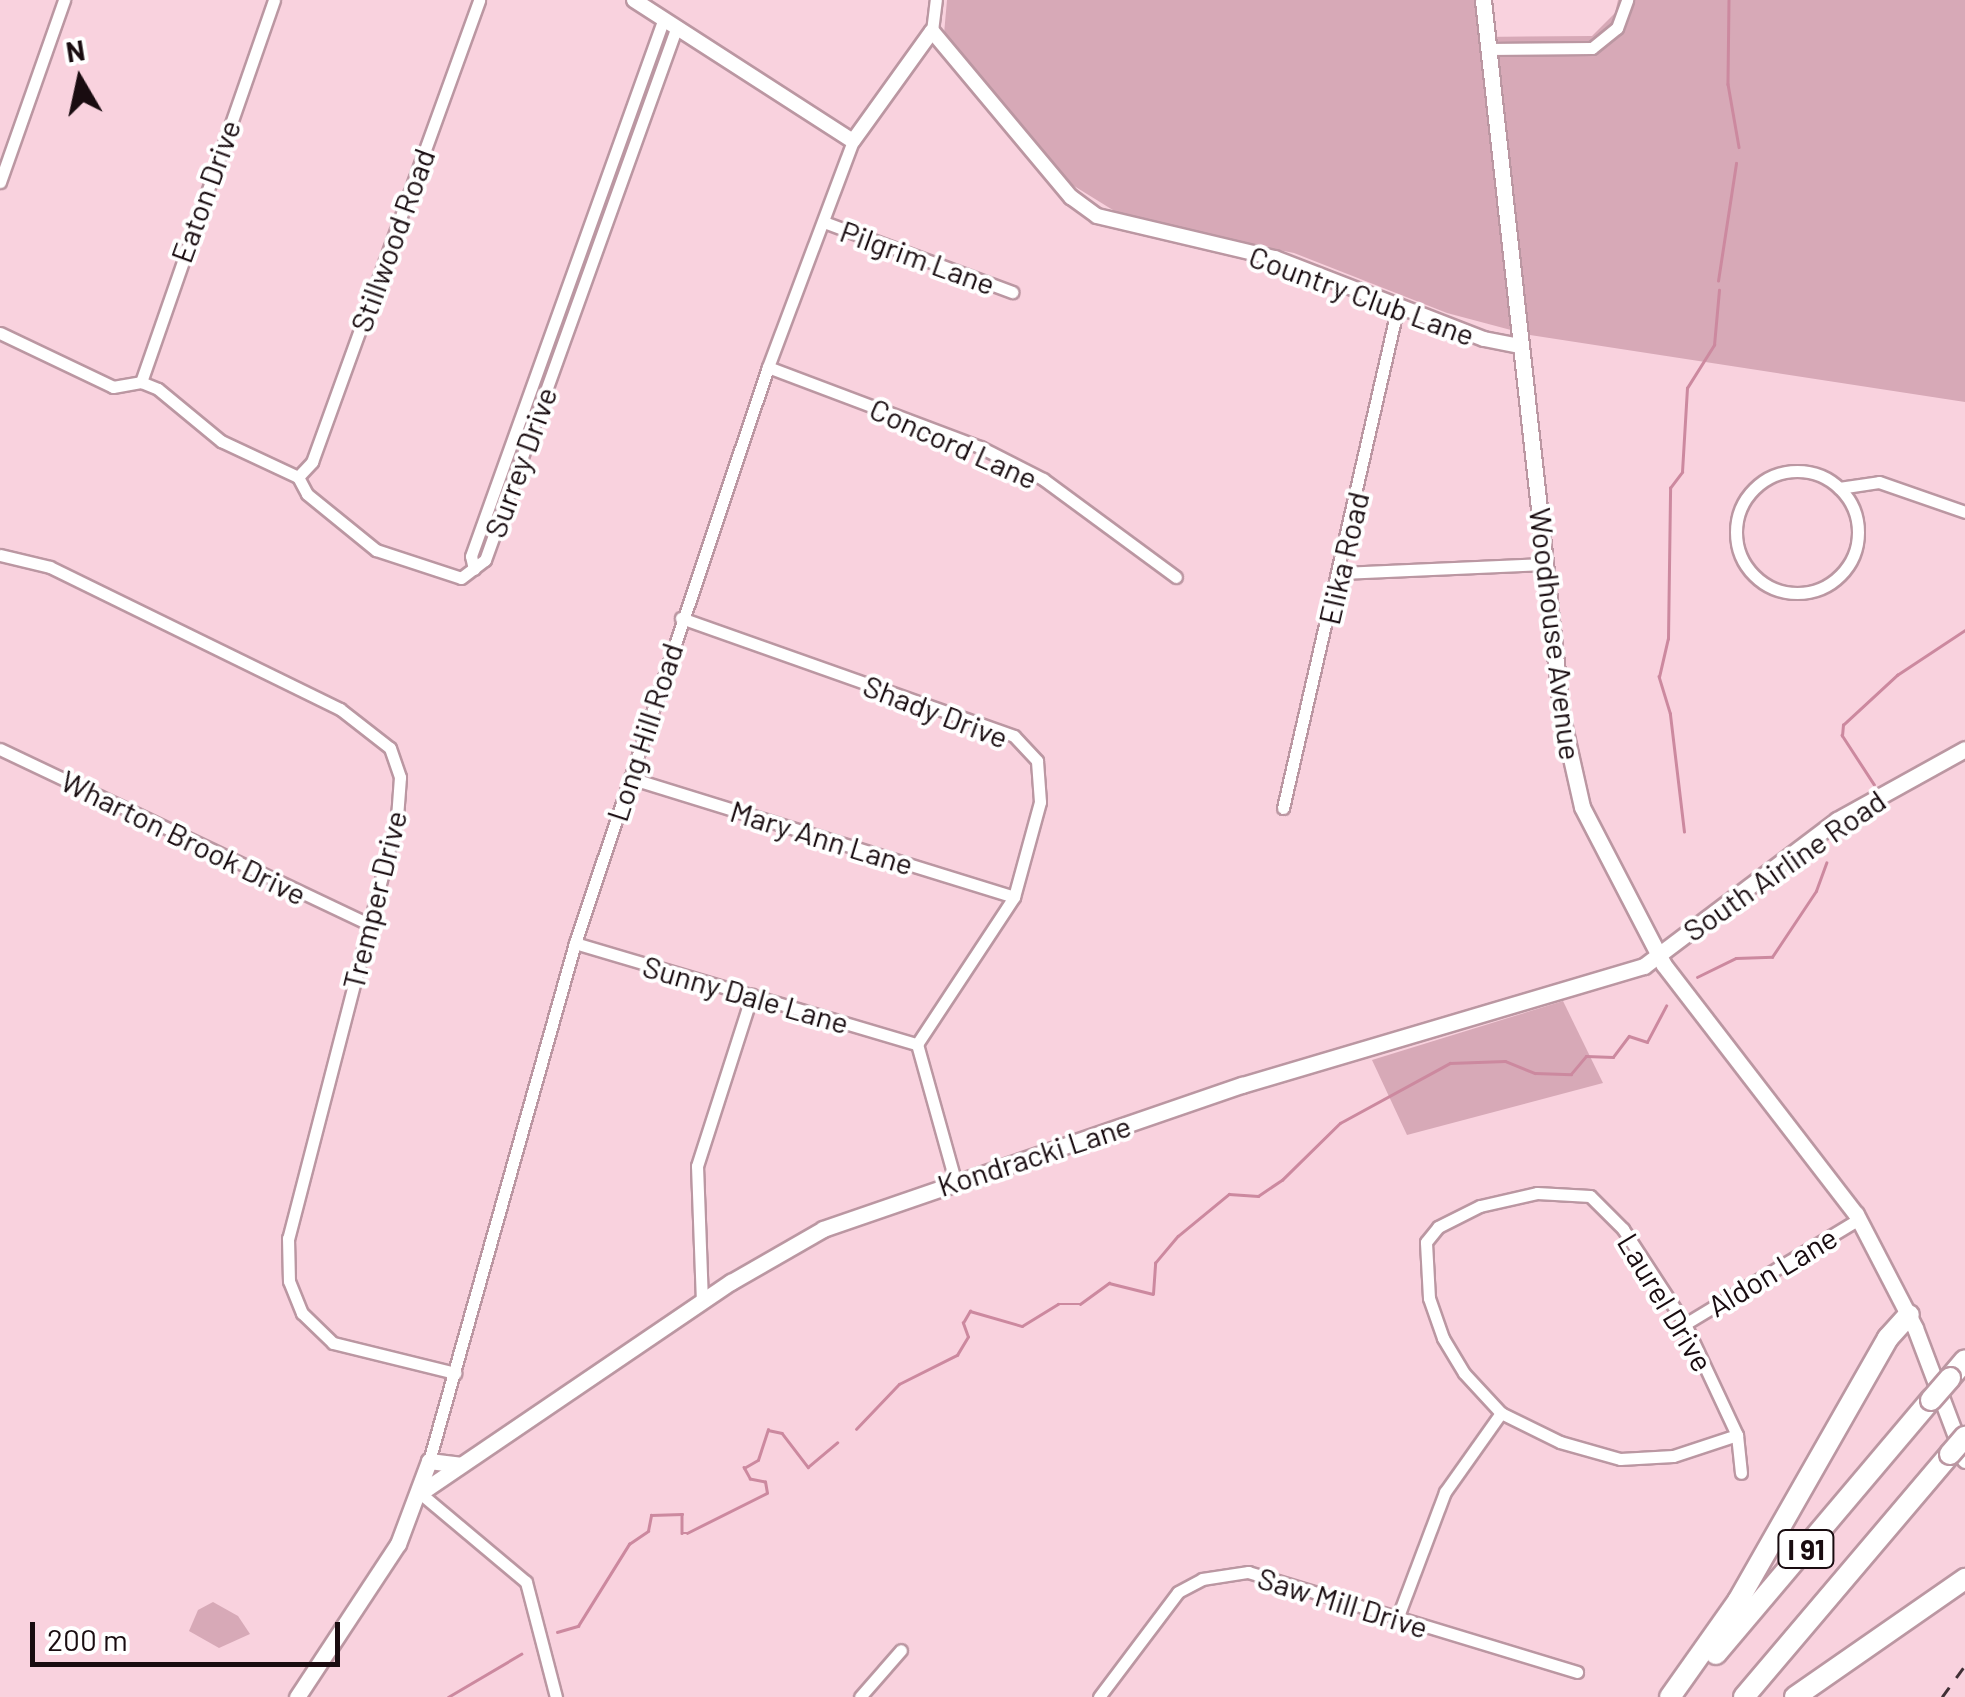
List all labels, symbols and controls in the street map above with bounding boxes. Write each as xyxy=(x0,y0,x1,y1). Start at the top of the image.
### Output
north arrow xyxy=(30,30,130,130)
text: N xyxy=(63,32,87,69)
street label: Eaton Drive xyxy=(163,115,247,267)
street label: Stillwood Road xyxy=(342,143,442,337)
street label: Pilgrim Lane xyxy=(836,212,1000,302)
street label: Country Club Lane xyxy=(1244,238,1480,352)
street label: Surrey Drive xyxy=(476,382,564,542)
street label: Concord Lane xyxy=(865,390,1043,496)
street label: Elika Road xyxy=(1310,488,1376,628)
street label: Woodhouse Avenue xyxy=(1523,506,1589,762)
street label: Long Hill Road xyxy=(598,638,690,826)
street label: Shady Drive xyxy=(859,667,1013,755)
street label: Wharton Brook Drive xyxy=(56,762,312,912)
street label: South Airline Road xyxy=(1676,782,1892,948)
street label: Mary Ann Lane xyxy=(726,792,918,882)
street label: Tremper Drive xyxy=(334,807,414,993)
street label: Sunny Dale Lane xyxy=(639,947,853,1041)
street label: Kondracki Lane xyxy=(933,1107,1135,1203)
street label: Aldon Lane xyxy=(1701,1218,1843,1324)
street label: Laurel Drive xyxy=(1611,1226,1721,1378)
road number: I 91 xyxy=(1776,1526,1836,1572)
street label: Saw Mill Drive xyxy=(1254,1559,1432,1645)
scale bar xyxy=(35,1602,345,1664)
text: 200 m xyxy=(47,1621,128,1657)

